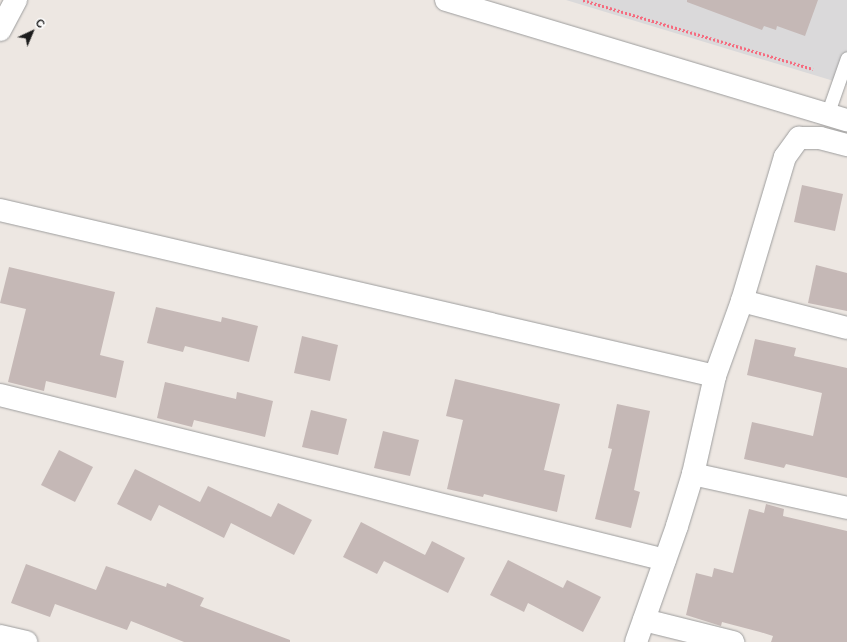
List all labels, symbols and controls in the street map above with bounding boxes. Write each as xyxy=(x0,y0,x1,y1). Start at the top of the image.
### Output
north arrow xyxy=(12,12,52,52)
text: С xyxy=(33,16,48,31)

